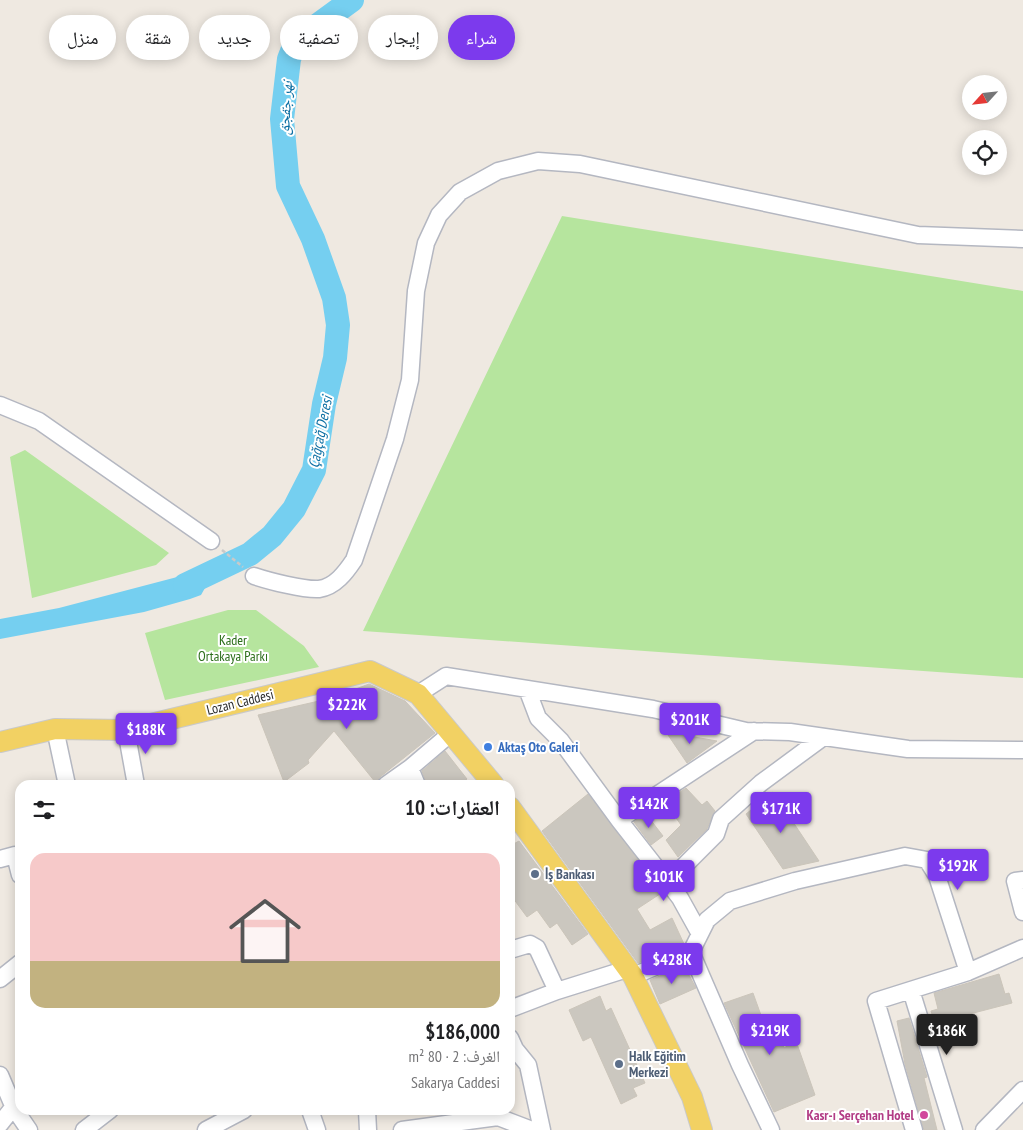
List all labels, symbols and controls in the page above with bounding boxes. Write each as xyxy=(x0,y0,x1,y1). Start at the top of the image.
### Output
chip: منزل xyxy=(49,15,116,60)
chip: شقة xyxy=(126,15,189,60)
chip: جديد xyxy=(199,15,270,60)
chip: تصفية xyxy=(280,15,358,60)
chip: إيجار xyxy=(368,15,438,60)
chip: شراء xyxy=(448,15,515,60)
north arrow xyxy=(962,75,1008,120)
map controls xyxy=(962,75,1007,175)
water label: نهر جقجق xyxy=(274,78,296,135)
button: locate xyxy=(962,130,1007,175)
water label: Çağçağ Deresi xyxy=(304,393,337,470)
park label: Kader Ortakaya Parkı xyxy=(198,631,268,665)
street label: Lozan Caddesi xyxy=(205,685,275,719)
pin: $222K xyxy=(312,688,382,730)
text: $222K xyxy=(328,694,366,714)
pin: $201K xyxy=(655,702,725,745)
text: $201K xyxy=(671,709,709,729)
pin: $188K xyxy=(111,712,181,755)
text: $188K xyxy=(127,719,165,739)
place label: Aktaş Oto Galeri xyxy=(497,738,578,756)
marker: Aktaş Oto Galeri xyxy=(482,741,494,753)
pin: $142K xyxy=(614,786,684,829)
pin: $171K xyxy=(746,792,816,834)
text: $142K xyxy=(630,793,668,813)
text: العقارات: 10 xyxy=(405,794,500,821)
icon: filters xyxy=(30,796,58,824)
text: $171K xyxy=(762,798,800,818)
pin: $192K xyxy=(923,848,993,891)
text: $192K xyxy=(939,855,977,875)
pin: $101K xyxy=(629,860,699,902)
place label: İş Bankası xyxy=(545,865,595,883)
text: $101K xyxy=(645,866,683,886)
marker: İş Bankası xyxy=(529,868,541,880)
icon: home xyxy=(220,886,310,976)
pin: $428K xyxy=(637,942,707,985)
text: $428K xyxy=(653,949,691,969)
pin: $219K xyxy=(735,1014,805,1056)
pin: $186K xyxy=(912,1014,982,1056)
text: $186,000 xyxy=(425,1018,500,1045)
text: $219K xyxy=(751,1020,789,1040)
text: $186K xyxy=(928,1020,966,1040)
text: الغرف: 2 · 80 m² xyxy=(409,1046,500,1066)
place label: Halk Eğitim Merkezi xyxy=(629,1047,686,1081)
marker: Halk Eğitim Merkezi xyxy=(613,1058,625,1070)
text: Sakarya Caddesi xyxy=(411,1072,500,1092)
place label: Kasr-ı Serçehan Hotel xyxy=(807,1106,915,1124)
marker: Kasr-ı Serçehan Hotel xyxy=(918,1109,930,1121)

